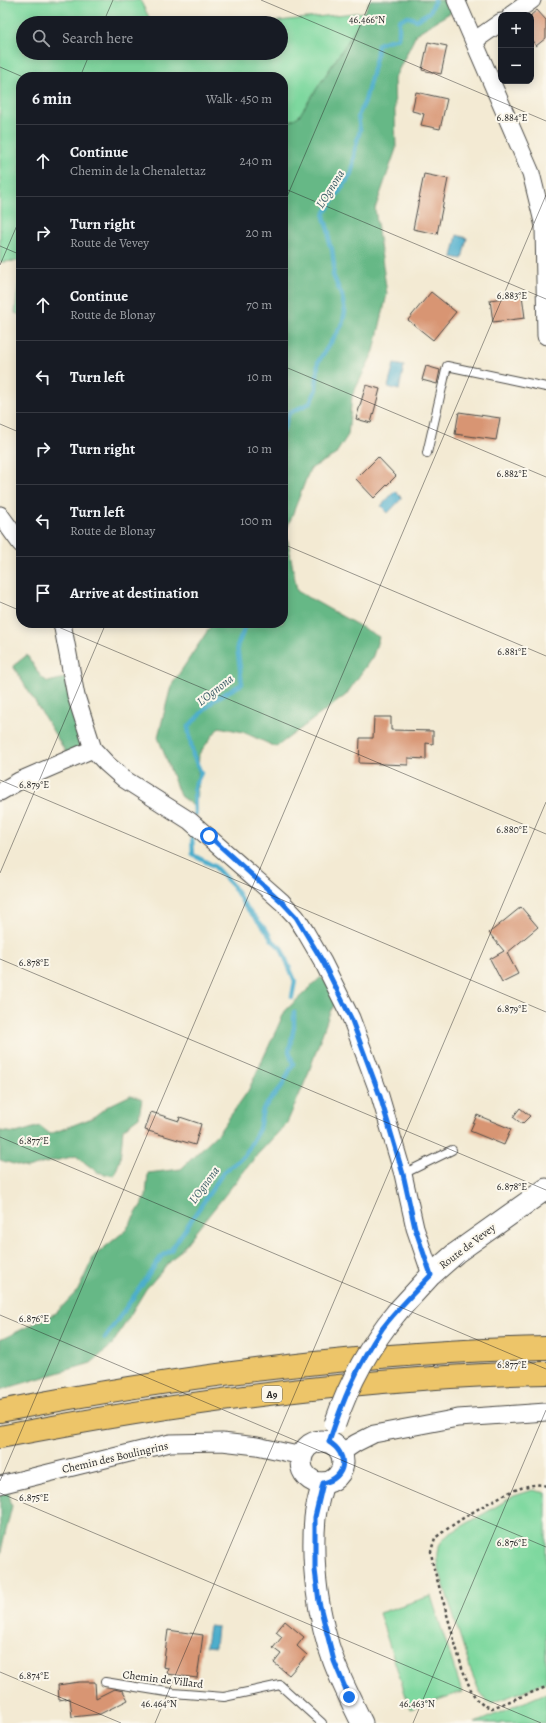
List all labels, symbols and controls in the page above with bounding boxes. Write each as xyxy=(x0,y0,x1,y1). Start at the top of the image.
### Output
map controls xyxy=(498,12,534,84)
button: + xyxy=(498,12,534,48)
text: 46.466°N xyxy=(349,13,385,26)
search box xyxy=(16,16,288,60)
icon: search xyxy=(30,27,52,49)
text: Search here xyxy=(62,28,133,48)
button: − xyxy=(498,48,534,84)
text: 6 min xyxy=(32,87,72,110)
text: Walk · 450 m xyxy=(206,90,272,107)
text: 6.884°E xyxy=(497,111,527,124)
text: Continue xyxy=(70,142,128,162)
icon: ahead xyxy=(32,150,54,172)
text: 240 m xyxy=(240,152,272,169)
text: Chemin de la Chenalettaz xyxy=(70,162,206,179)
water label: L'Ognona xyxy=(312,166,348,211)
text: Turn right xyxy=(70,214,135,234)
icon: right xyxy=(32,222,54,244)
text: 20 m xyxy=(246,224,272,241)
text: Route de Vevey xyxy=(70,234,149,251)
text: Continue xyxy=(70,286,128,306)
text: 6.883°E xyxy=(497,289,527,302)
icon: ahead xyxy=(32,294,54,316)
text: 70 m xyxy=(246,296,272,313)
text: Route de Blonay xyxy=(70,306,155,323)
icon: left xyxy=(32,366,54,388)
text: Turn left xyxy=(70,367,125,387)
text: 10 m xyxy=(247,368,272,385)
icon: right xyxy=(32,438,54,460)
text: Turn right xyxy=(70,439,135,459)
text: 10 m xyxy=(247,440,272,457)
text: 6.882°E xyxy=(496,467,528,480)
text: Turn left xyxy=(70,502,125,522)
icon: left xyxy=(32,510,54,532)
text: 100 m xyxy=(240,512,272,529)
text: Route de Blonay xyxy=(70,522,155,539)
icon: arrive xyxy=(32,582,54,604)
text: Arrive at destination xyxy=(70,583,199,603)
text: 6.881°E xyxy=(497,645,527,658)
water label: L'Ognona xyxy=(193,670,237,709)
text: 6.879°E xyxy=(19,778,49,791)
text: 6.880°E xyxy=(496,823,528,836)
route start xyxy=(200,827,218,845)
text: 6.878°E xyxy=(19,956,49,969)
text: 6.879°E xyxy=(497,1002,527,1015)
text: 6.877°E xyxy=(19,1134,49,1147)
water label: L'Ognona xyxy=(185,1163,223,1207)
text: 6.878°E xyxy=(497,1180,527,1193)
street label: Route de Vevey xyxy=(436,1220,499,1273)
text: 6.876°E xyxy=(19,1312,49,1325)
text: 6.877°E xyxy=(497,1358,527,1371)
road number: A9 xyxy=(262,1386,282,1402)
street label: Chemin des Boulingrins xyxy=(61,1438,170,1477)
text: 6.875°E xyxy=(19,1491,49,1504)
text: 6.876°E xyxy=(497,1536,527,1549)
street label: Chemin de Villard xyxy=(122,1667,204,1692)
text: 6.874°E xyxy=(19,1669,49,1682)
route end xyxy=(340,1688,358,1706)
text: 46.464°N xyxy=(141,1697,177,1710)
text: 46.463°N xyxy=(399,1697,435,1710)

